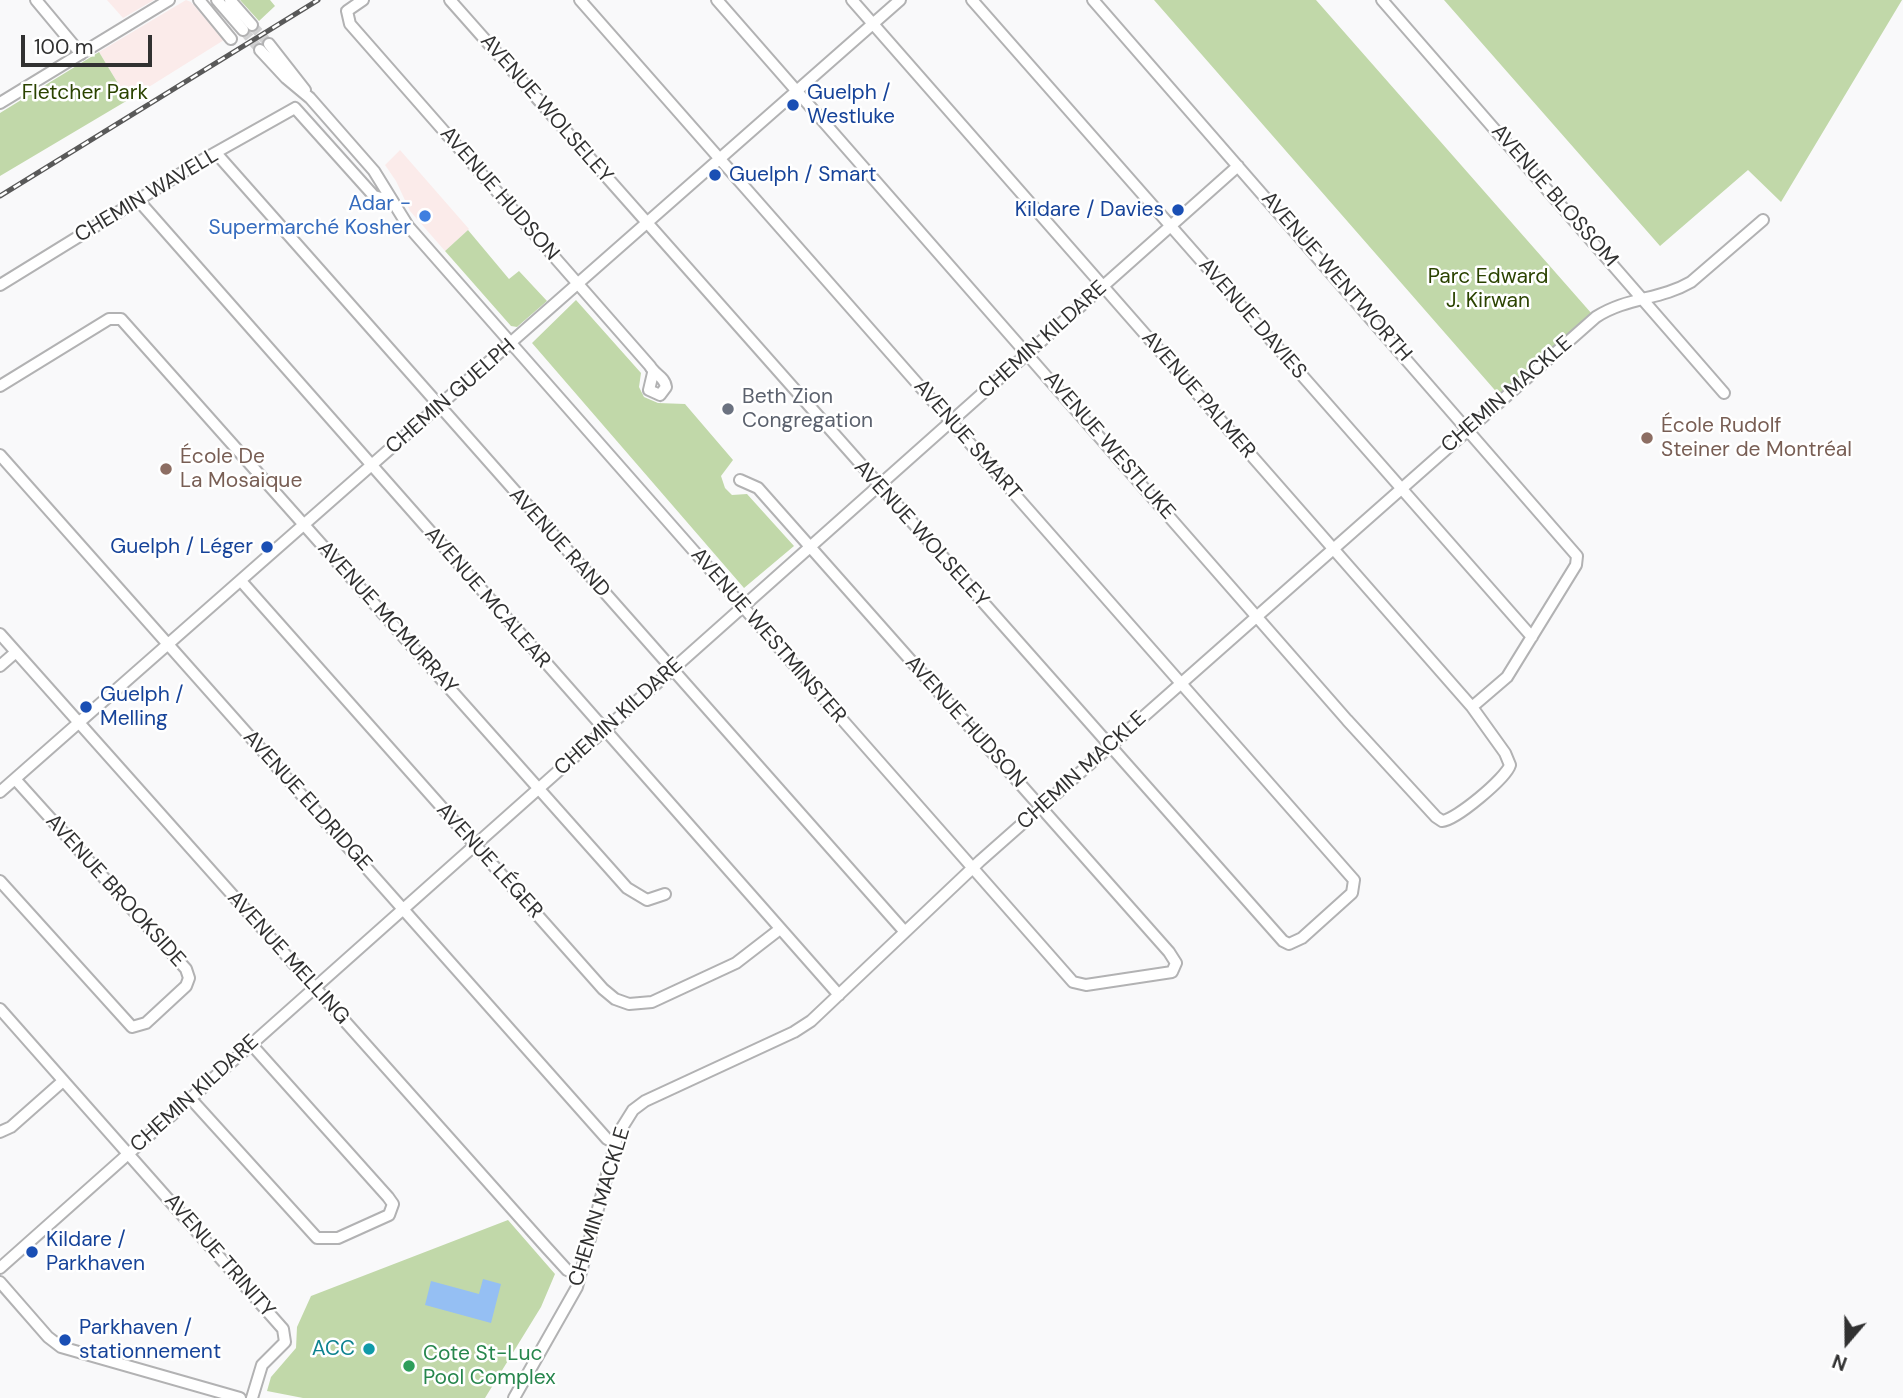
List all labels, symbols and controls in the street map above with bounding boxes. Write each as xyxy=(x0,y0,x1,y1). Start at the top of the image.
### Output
scale bar xyxy=(24,21,156,65)
street label: AVENUE WOLSELEY xyxy=(474,29,618,189)
text: 100 m xyxy=(34,33,94,61)
park label: Fletcher Park xyxy=(22,80,148,106)
place label: Guelph / Westluke xyxy=(807,80,895,130)
marker: Guelph / Westluke xyxy=(785,97,801,113)
street label: AVENUE BLOSSOM xyxy=(1485,120,1623,272)
street label: AVENUE HUDSON xyxy=(434,122,564,266)
street label: CHEMIN WAVELL xyxy=(71,143,223,249)
place label: Guelph / Smart xyxy=(729,162,877,188)
marker: Guelph / Smart xyxy=(707,167,723,183)
street label: AVENUE WENTWORTH xyxy=(1255,187,1417,367)
place label: Adar - Supermarché Kosher xyxy=(208,191,411,241)
place label: Kildare / Davies xyxy=(1015,197,1164,223)
marker: Kildare / Davies xyxy=(1170,202,1186,218)
marker: Adar - Supermarché Kosher xyxy=(417,208,433,224)
street label: AVENUE DAVIES xyxy=(1193,253,1311,385)
park label: Parc Edward J. Kirwan xyxy=(1428,264,1548,314)
street label: CHEMIN KILDARE xyxy=(974,276,1112,404)
street label: AVENUE PALMER xyxy=(1136,326,1260,464)
street label: CHEMIN MACKLE xyxy=(1437,331,1577,459)
street label: CHEMIN GUELPH xyxy=(381,334,521,460)
street label: AVENUE WESTLUKE xyxy=(1038,367,1180,525)
street label: AVENUE SMART xyxy=(908,375,1026,505)
place label: Beth Zion Congregation xyxy=(742,384,873,434)
marker: Beth Zion Congregation xyxy=(720,401,736,417)
place label: École Rudolf Steiner de Montréal xyxy=(1661,413,1852,463)
marker: École Rudolf Steiner de Montréal xyxy=(1639,430,1655,446)
place label: École De La Mosaique xyxy=(180,444,302,494)
street label: AVENUE WOLSELEY xyxy=(848,455,994,613)
marker: École De La Mosaique xyxy=(158,461,174,477)
street label: AVENUE RAND xyxy=(503,483,615,603)
street label: AVENUE MCALEAR xyxy=(419,522,555,674)
place label: Guelph / Léger xyxy=(110,534,253,560)
street label: AVENUE MCMURRAY xyxy=(312,536,462,700)
marker: Guelph / Léger xyxy=(259,539,275,555)
street label: AVENUE WESTMINSTER xyxy=(685,543,851,729)
street label: AVENUE HUDSON xyxy=(899,651,1031,793)
street label: CHEMIN KILDARE xyxy=(550,653,688,781)
place label: Guelph / Melling xyxy=(100,682,184,732)
marker: Guelph / Melling xyxy=(78,699,94,715)
street label: CHEMIN MACKLE xyxy=(1012,706,1152,836)
street label: AVENUE ELDRIDGE xyxy=(237,725,377,877)
street label: AVENUE LÉGER xyxy=(431,798,547,924)
street label: AVENUE BROOKSIDE xyxy=(40,809,190,973)
street label: AVENUE MELLING xyxy=(222,886,354,1030)
street label: CHEMIN KILDARE xyxy=(126,1030,264,1158)
street label: CHEMIN MACKLE xyxy=(564,1124,636,1290)
street label: AVENUE TRINITY xyxy=(158,1189,280,1323)
place label: Kildare / Parkhaven xyxy=(46,1227,145,1277)
marker: Kildare / Parkhaven xyxy=(24,1244,40,1260)
north arrow xyxy=(1812,1307,1882,1377)
place label: Parkhaven / stationnement xyxy=(79,1315,221,1365)
marker: Parkhaven / stationnement xyxy=(57,1332,73,1348)
place label: ACC xyxy=(312,1336,355,1362)
marker: ACC xyxy=(361,1341,377,1357)
place label: Cote St-Luc Pool Complex xyxy=(423,1341,556,1391)
text: N xyxy=(1829,1348,1850,1376)
marker: Cote St-Luc Pool Complex xyxy=(401,1358,417,1374)

